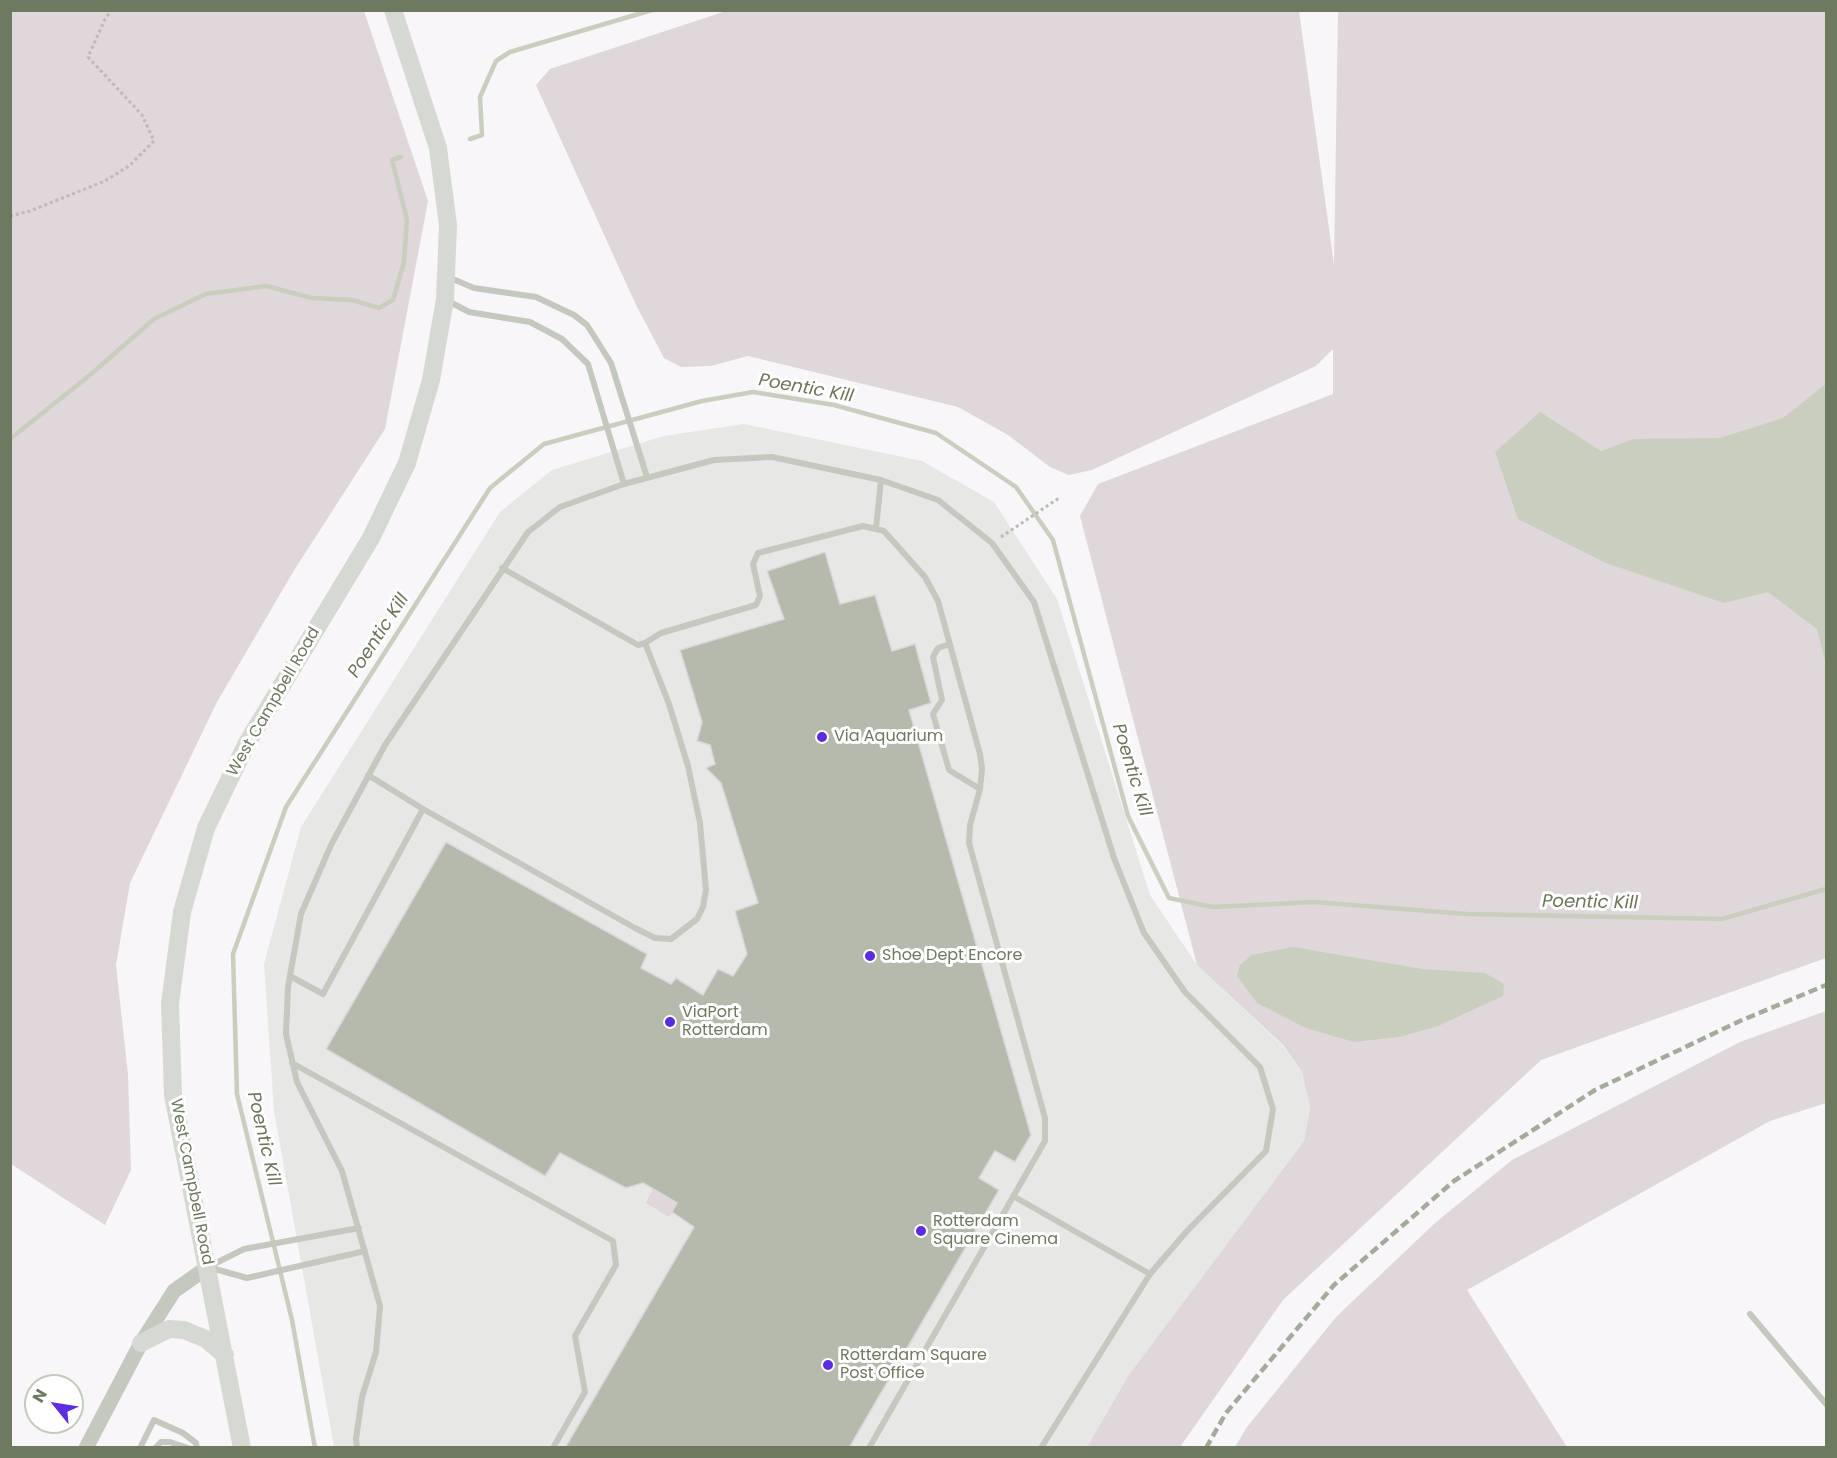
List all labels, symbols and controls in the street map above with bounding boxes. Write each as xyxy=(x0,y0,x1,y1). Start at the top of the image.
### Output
water label: Poentic Kill xyxy=(757,370,855,408)
water label: Poentic Kill xyxy=(344,590,414,682)
street label: West Campbell Road xyxy=(223,624,325,780)
water label: Poentic Kill xyxy=(1107,721,1155,819)
place label: Via Aquarium xyxy=(834,727,943,747)
marker: Via Aquarium xyxy=(815,730,829,744)
water label: Poentic Kill xyxy=(1542,891,1638,915)
place label: Shoe Dept Encore xyxy=(882,946,1022,966)
marker: Shoe Dept Encore xyxy=(863,949,877,963)
place label: ViaPort Rotterdam xyxy=(682,1003,768,1041)
marker: ViaPort Rotterdam xyxy=(663,1015,677,1029)
water label: Poentic Kill xyxy=(242,1090,284,1188)
street label: West Campbell Road xyxy=(165,1097,217,1267)
place label: Rotterdam Square Cinema xyxy=(933,1212,1058,1250)
marker: Rotterdam Square Cinema xyxy=(914,1224,928,1238)
place label: Rotterdam Square Post Office xyxy=(840,1346,987,1384)
marker: Rotterdam Square Post Office xyxy=(821,1358,835,1372)
north arrow xyxy=(24,1374,84,1434)
text: N xyxy=(27,1385,53,1407)

